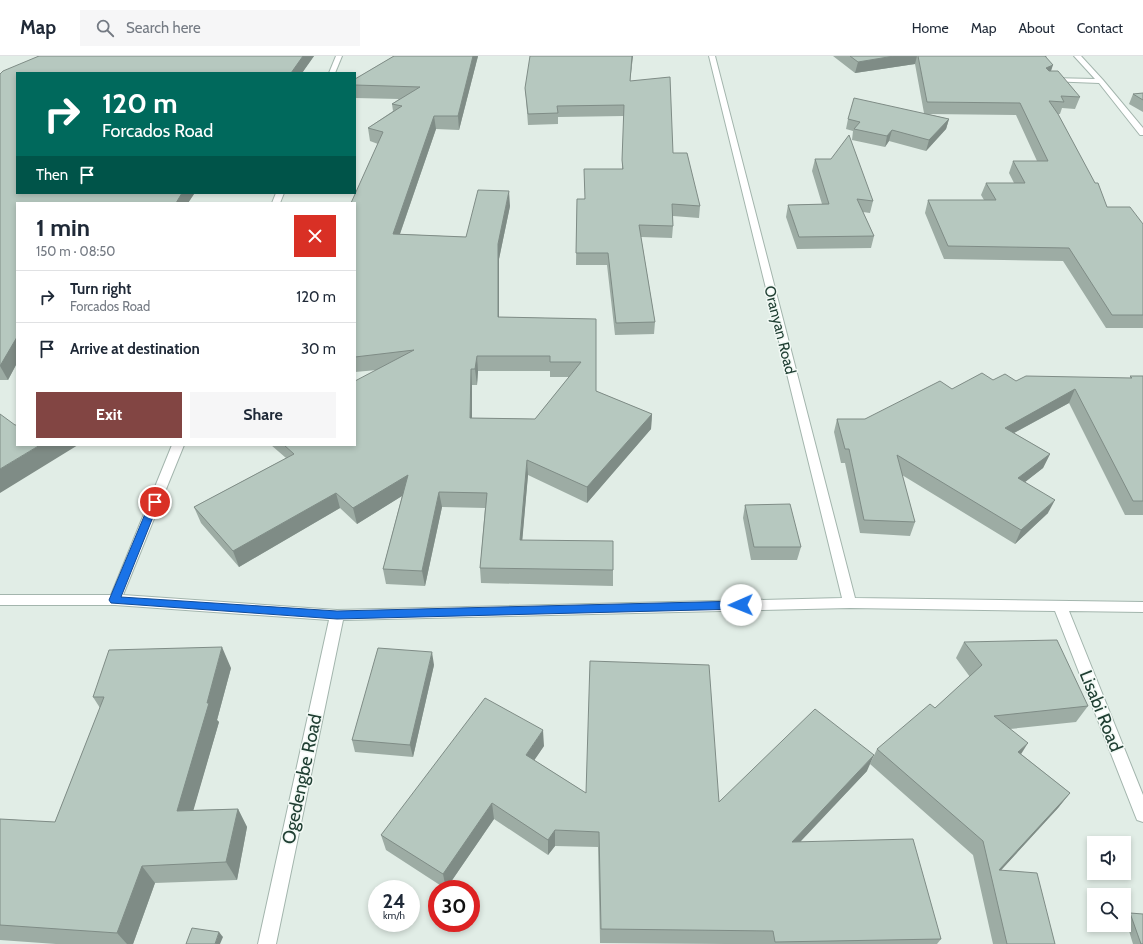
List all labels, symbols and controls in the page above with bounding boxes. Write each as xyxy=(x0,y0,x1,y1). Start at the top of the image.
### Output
search box xyxy=(80,10,360,46)
text: Map xyxy=(20,16,56,39)
icon: search xyxy=(94,17,116,39)
text: Search here xyxy=(126,19,201,37)
text: Home xyxy=(912,19,949,37)
text: Map xyxy=(971,19,996,37)
text: About xyxy=(1018,19,1055,37)
text: Contact xyxy=(1077,19,1123,37)
text: 120 m xyxy=(102,86,178,120)
icon: right xyxy=(36,88,88,140)
text: Forcados Road xyxy=(102,120,213,142)
icon: arrive xyxy=(76,164,98,186)
text: Then xyxy=(36,166,68,184)
text: 1 min xyxy=(36,213,90,242)
button: close xyxy=(294,215,336,257)
text: 150 m · 08:50 xyxy=(36,243,115,259)
text: Turn right xyxy=(70,280,131,298)
street label: Oranyan Road xyxy=(760,284,800,376)
icon: right xyxy=(36,286,58,308)
text: 120 m xyxy=(296,288,336,306)
text: Forcados Road xyxy=(70,298,150,314)
icon: arrive xyxy=(36,338,58,360)
text: Arrive at destination xyxy=(70,340,200,358)
text: 30 m xyxy=(301,340,336,358)
button: Exit xyxy=(36,392,182,438)
button: Share xyxy=(190,392,336,438)
pin xyxy=(138,485,172,519)
icon: arrive xyxy=(144,491,166,513)
position arrow xyxy=(720,584,762,626)
street label: Lisabi Road xyxy=(1075,667,1127,755)
street label: Ogedengbe Road xyxy=(277,712,327,846)
map controls xyxy=(1087,836,1131,932)
button: sound xyxy=(1087,836,1131,880)
speed limit sign: 30 xyxy=(428,880,480,932)
button: search xyxy=(1087,888,1131,932)
text: 24 xyxy=(383,889,406,913)
text: km/h xyxy=(383,909,405,922)

